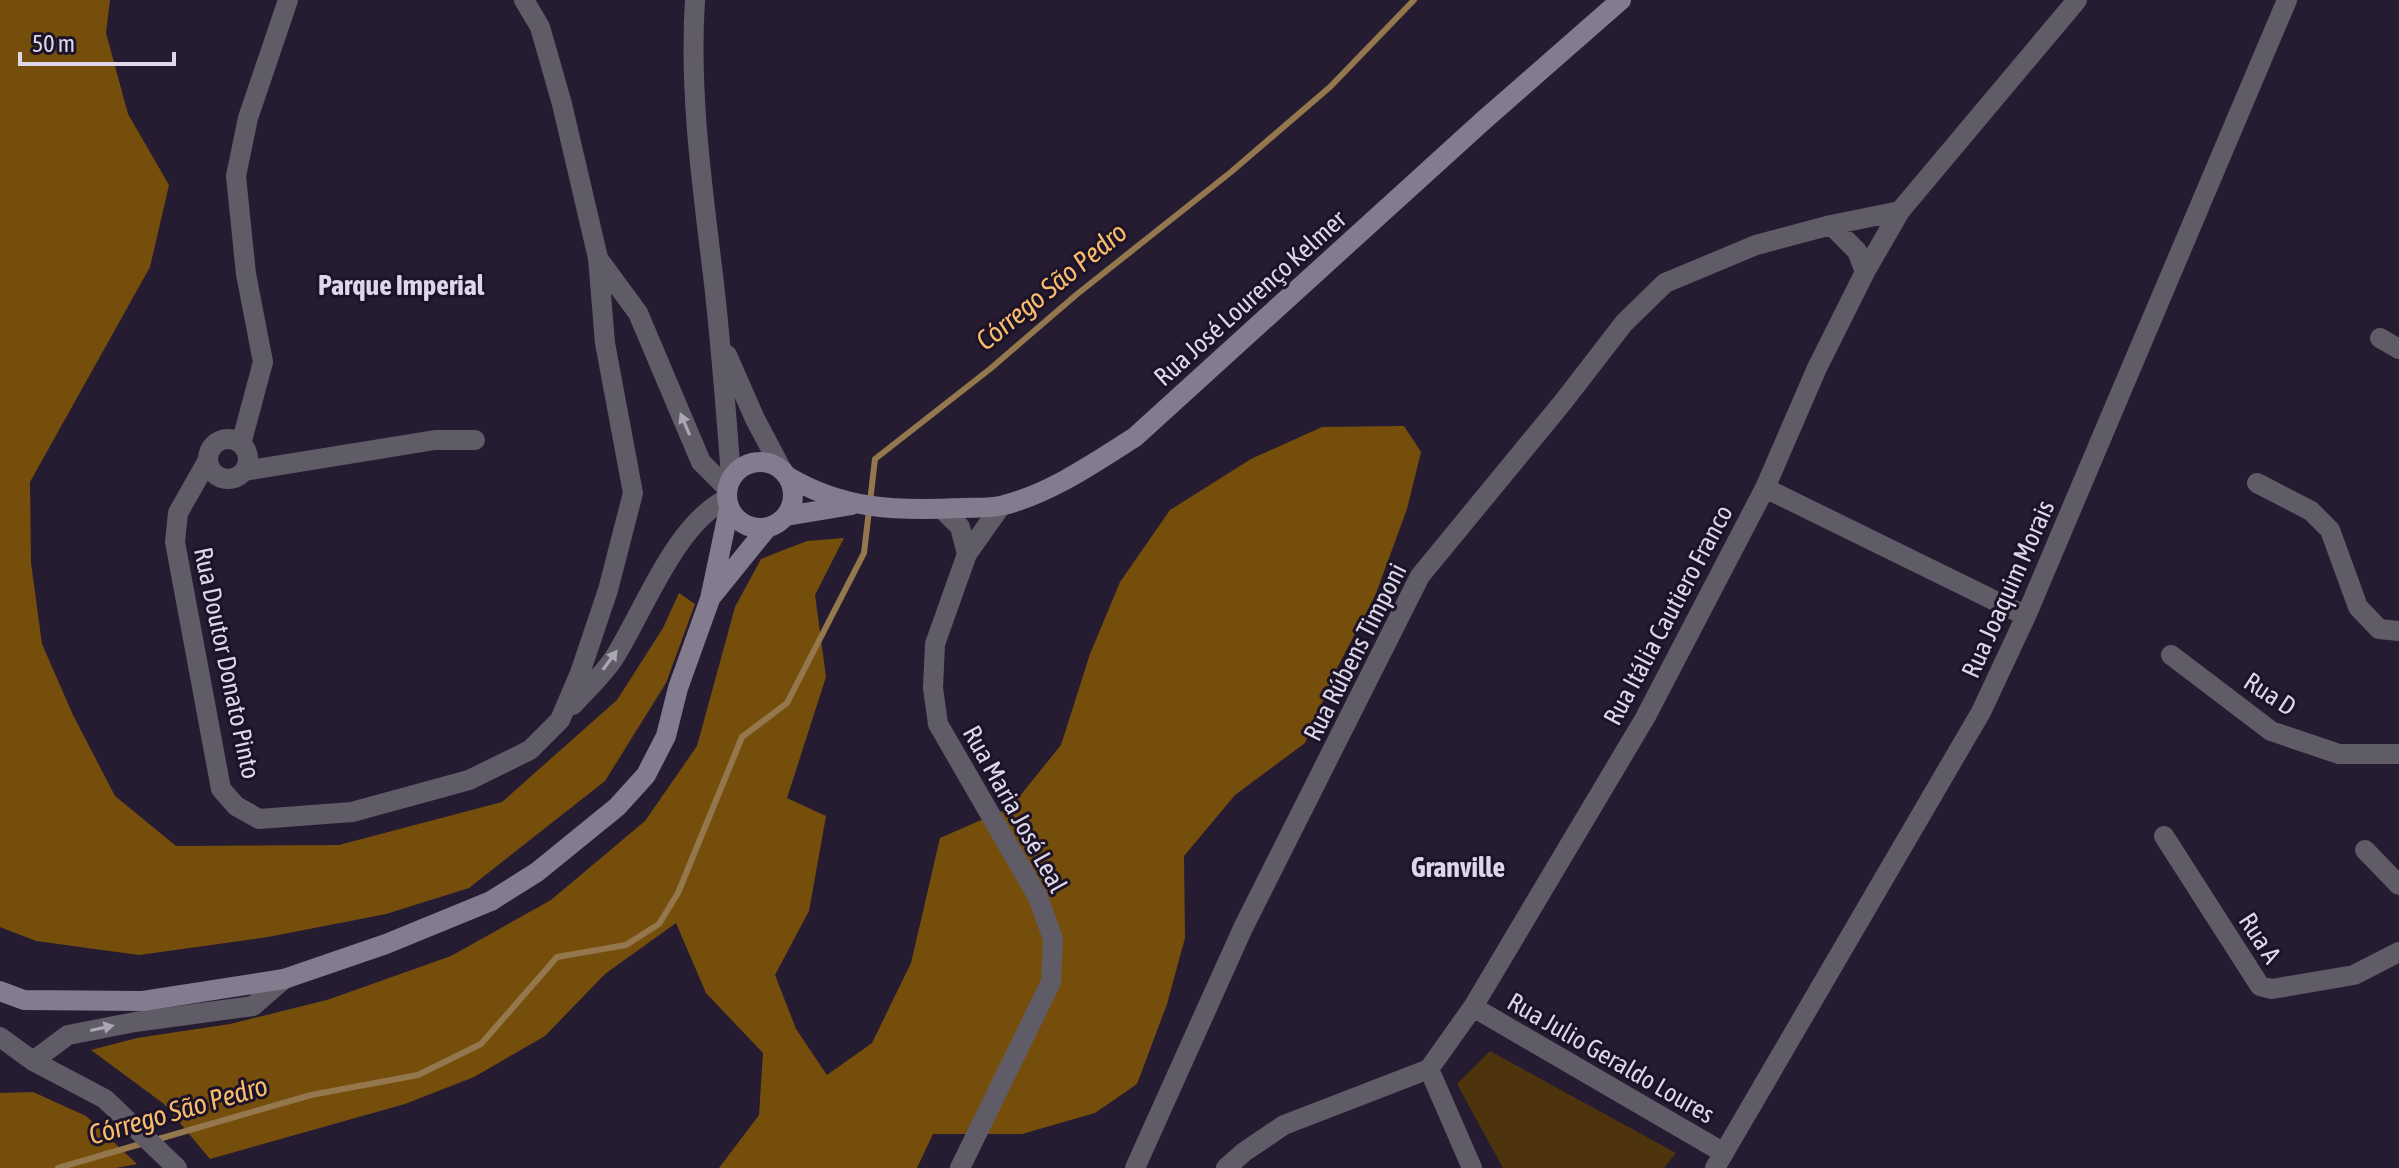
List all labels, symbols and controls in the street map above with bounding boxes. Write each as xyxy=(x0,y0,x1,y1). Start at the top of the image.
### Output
scale bar xyxy=(20,16,174,66)
text: 50 m xyxy=(32,30,75,57)
street label: Rua José Lourenço Kelmer xyxy=(1148,204,1352,392)
water label: Córrego São Pedro xyxy=(969,216,1133,356)
district label: Parque Imperial xyxy=(318,269,485,301)
one-way arrow xyxy=(679,412,692,435)
street label: Rua Joaquim Morais xyxy=(1955,496,2061,682)
street label: Rua Itália Cautiero Franco xyxy=(1597,500,1739,730)
street label: Rua Doutor Donato Pinto xyxy=(188,544,266,782)
street label: Rua Rúbens Timponi xyxy=(1297,558,1413,746)
one-way arrow xyxy=(602,650,617,671)
street label: Rua D xyxy=(2238,666,2302,722)
street label: Rua Maria José Leal xyxy=(957,720,1073,898)
district label: Granville xyxy=(1411,851,1505,883)
street label: Rua A xyxy=(2233,907,2287,969)
street label: Rua Julio Geraldo Loures xyxy=(1502,987,1720,1129)
one-way arrow xyxy=(90,1022,115,1034)
water label: Córrego São Pedro xyxy=(85,1069,271,1151)

